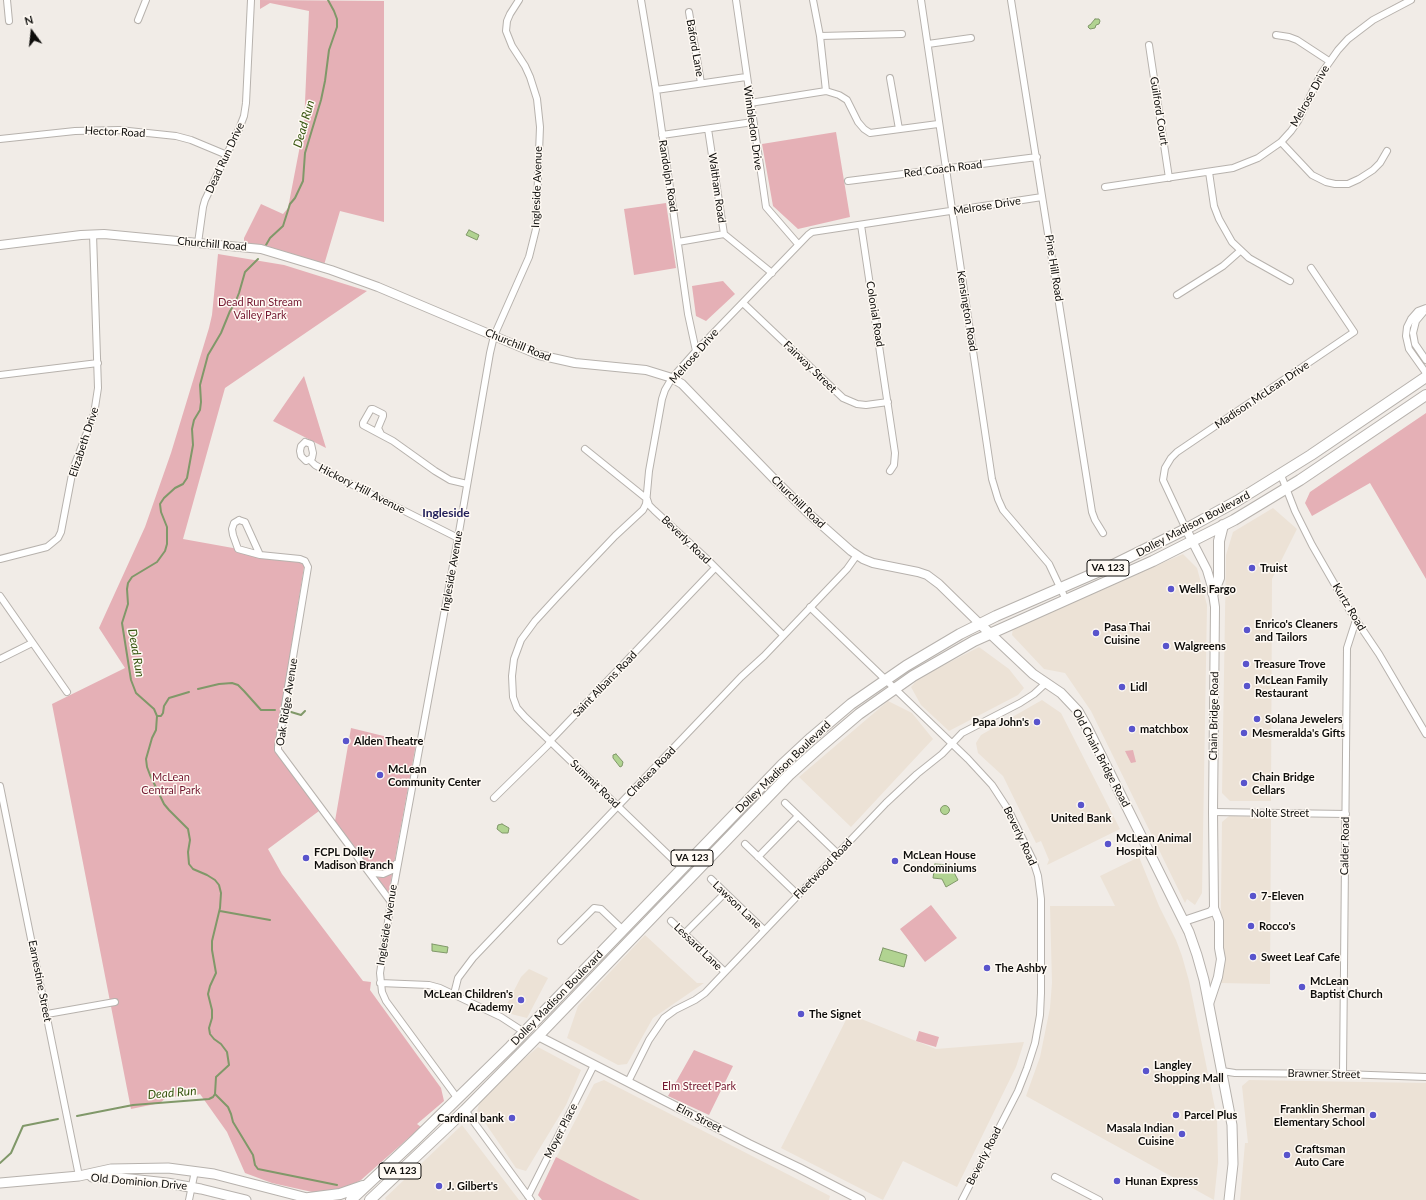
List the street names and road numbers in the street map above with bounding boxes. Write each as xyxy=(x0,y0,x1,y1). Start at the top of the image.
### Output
street label: Baford Lane xyxy=(683,18,707,78)
street label: Melrose Drive xyxy=(1288,63,1332,129)
street label: Guilford Court xyxy=(1147,76,1171,146)
street label: Wimbledon Drive xyxy=(741,85,765,171)
street label: Dead Run Drive xyxy=(203,121,247,195)
street label: Hector Road xyxy=(84,124,146,140)
street label: Randolph Road xyxy=(656,139,680,213)
street label: Ingleside Avenue xyxy=(529,146,545,228)
street label: Waltham Road xyxy=(706,152,728,224)
street label: Red Coach Road xyxy=(903,158,983,180)
street label: Melrose Drive xyxy=(952,194,1022,218)
street label: Churchill Road xyxy=(177,234,247,254)
street label: Pine Hill Road xyxy=(1042,234,1066,302)
street label: Kensington Road xyxy=(954,270,980,352)
street label: Colonial Road xyxy=(863,280,887,348)
street label: Churchill Road xyxy=(483,326,553,364)
street label: Melrose Drive xyxy=(667,326,721,386)
street label: Fairway Street xyxy=(781,338,839,396)
street label: Madison McLean Drive xyxy=(1212,358,1312,432)
street label: Elizabeth Drive xyxy=(66,405,102,479)
street label: Hickory Hill Avenue xyxy=(316,461,408,517)
street label: Churchill Road xyxy=(768,473,828,531)
street label: Dolley Madison Boulevard xyxy=(1134,488,1252,560)
street label: Beverly Road xyxy=(659,513,713,567)
street label: Ingleside Avenue xyxy=(438,530,466,612)
road number: VA 123 xyxy=(1087,560,1129,576)
street label: Kurtz Road xyxy=(1330,581,1368,633)
street label: Saint Albans Road xyxy=(570,648,640,720)
street label: Oak Ridge Avenue xyxy=(274,657,300,747)
street label: Chain Bridge Road xyxy=(1207,671,1221,761)
street label: Old Chain Bridge Road xyxy=(1070,707,1132,809)
street label: Dolley Madison Boulevard xyxy=(733,718,833,816)
street label: Chelsea Road xyxy=(624,744,678,800)
street label: Summit Road xyxy=(567,757,623,811)
street label: Beverly Road xyxy=(1001,804,1039,868)
street label: Nolte Street xyxy=(1251,806,1309,820)
street label: Calder Road xyxy=(1338,817,1352,875)
street label: Fleetwood Road xyxy=(791,836,855,902)
road number: VA 123 xyxy=(671,850,713,866)
street label: Lawson Lane xyxy=(710,878,764,932)
street label: Ingleside Avenue xyxy=(374,884,400,966)
street label: Lessard Lane xyxy=(671,921,725,973)
street label: Earnestine Street xyxy=(26,939,54,1023)
street label: Dolley Madison Boulevard xyxy=(508,948,606,1048)
street label: Brawner Street xyxy=(1288,1067,1360,1081)
street label: Moyer Place xyxy=(542,1101,580,1161)
street label: Elm Street xyxy=(674,1101,724,1135)
street label: Beverly Road xyxy=(964,1125,1004,1187)
road number: VA 123 xyxy=(379,1163,421,1179)
street label: Old Dominion Drive xyxy=(90,1171,188,1193)

